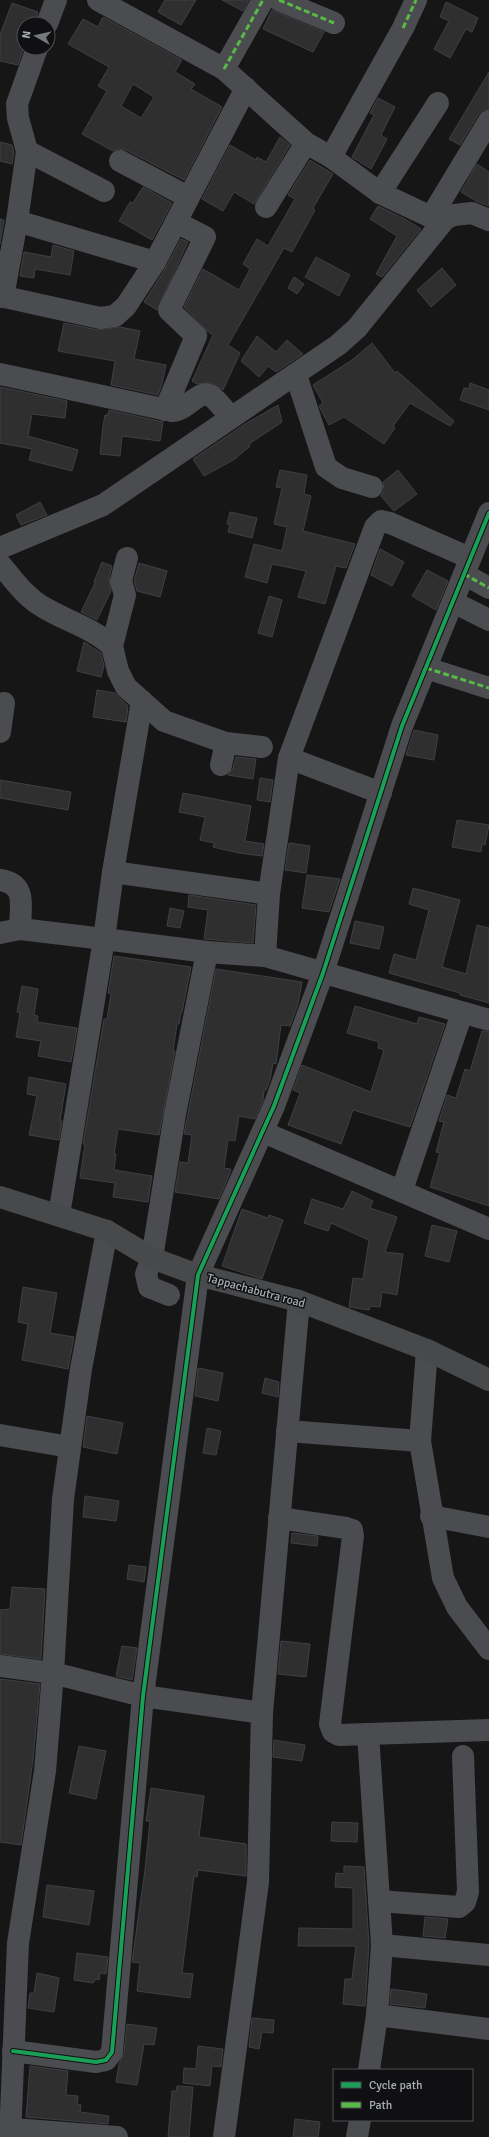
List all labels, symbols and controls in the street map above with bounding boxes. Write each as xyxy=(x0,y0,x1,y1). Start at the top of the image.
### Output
north arrow xyxy=(16,16,56,56)
text: N xyxy=(20,30,34,39)
street label: Tappachabutra road xyxy=(205,1271,307,1311)
legend xyxy=(333,2069,473,2121)
text: Cycle path xyxy=(369,2078,422,2093)
text: Path xyxy=(369,2098,392,2113)

